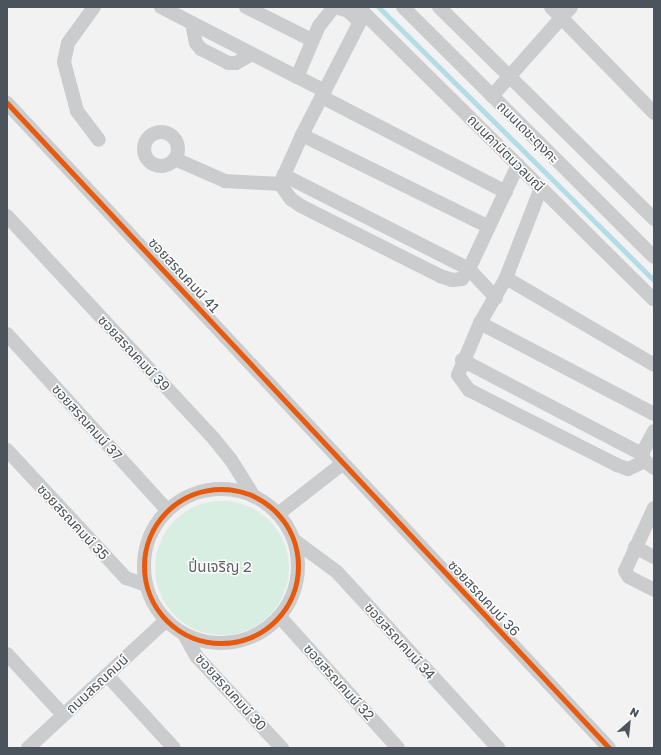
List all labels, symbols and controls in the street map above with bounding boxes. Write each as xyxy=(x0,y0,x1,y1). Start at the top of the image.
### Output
street label: ถนนเดชะตุงคะ xyxy=(494,98,562,166)
street label: ถนนคานิตนวลมณี xyxy=(464,111,548,195)
street label: ซอยสรณคมน์ 41 xyxy=(145,234,223,316)
street label: ซอยสรณคมน์ 39 xyxy=(95,312,173,394)
street label: ซอยสรณคมน์ 37 xyxy=(48,380,126,464)
street label: ซอยสรณคมน์ 35 xyxy=(34,481,112,563)
street label: ซอยสรณคมน์ 36 xyxy=(445,557,523,639)
district label: ปิ่นเจริญ 2 xyxy=(188,558,252,576)
street label: ซอยสรณคมน์ 34 xyxy=(361,599,439,683)
street label: ซอยสรณคมน์ 32 xyxy=(300,640,378,724)
street label: ซอยสรณคมน์ 30 xyxy=(192,650,270,734)
street label: ถนนสรณคมน์ xyxy=(62,651,132,717)
north arrow xyxy=(609,703,649,743)
text: N xyxy=(628,704,641,720)

